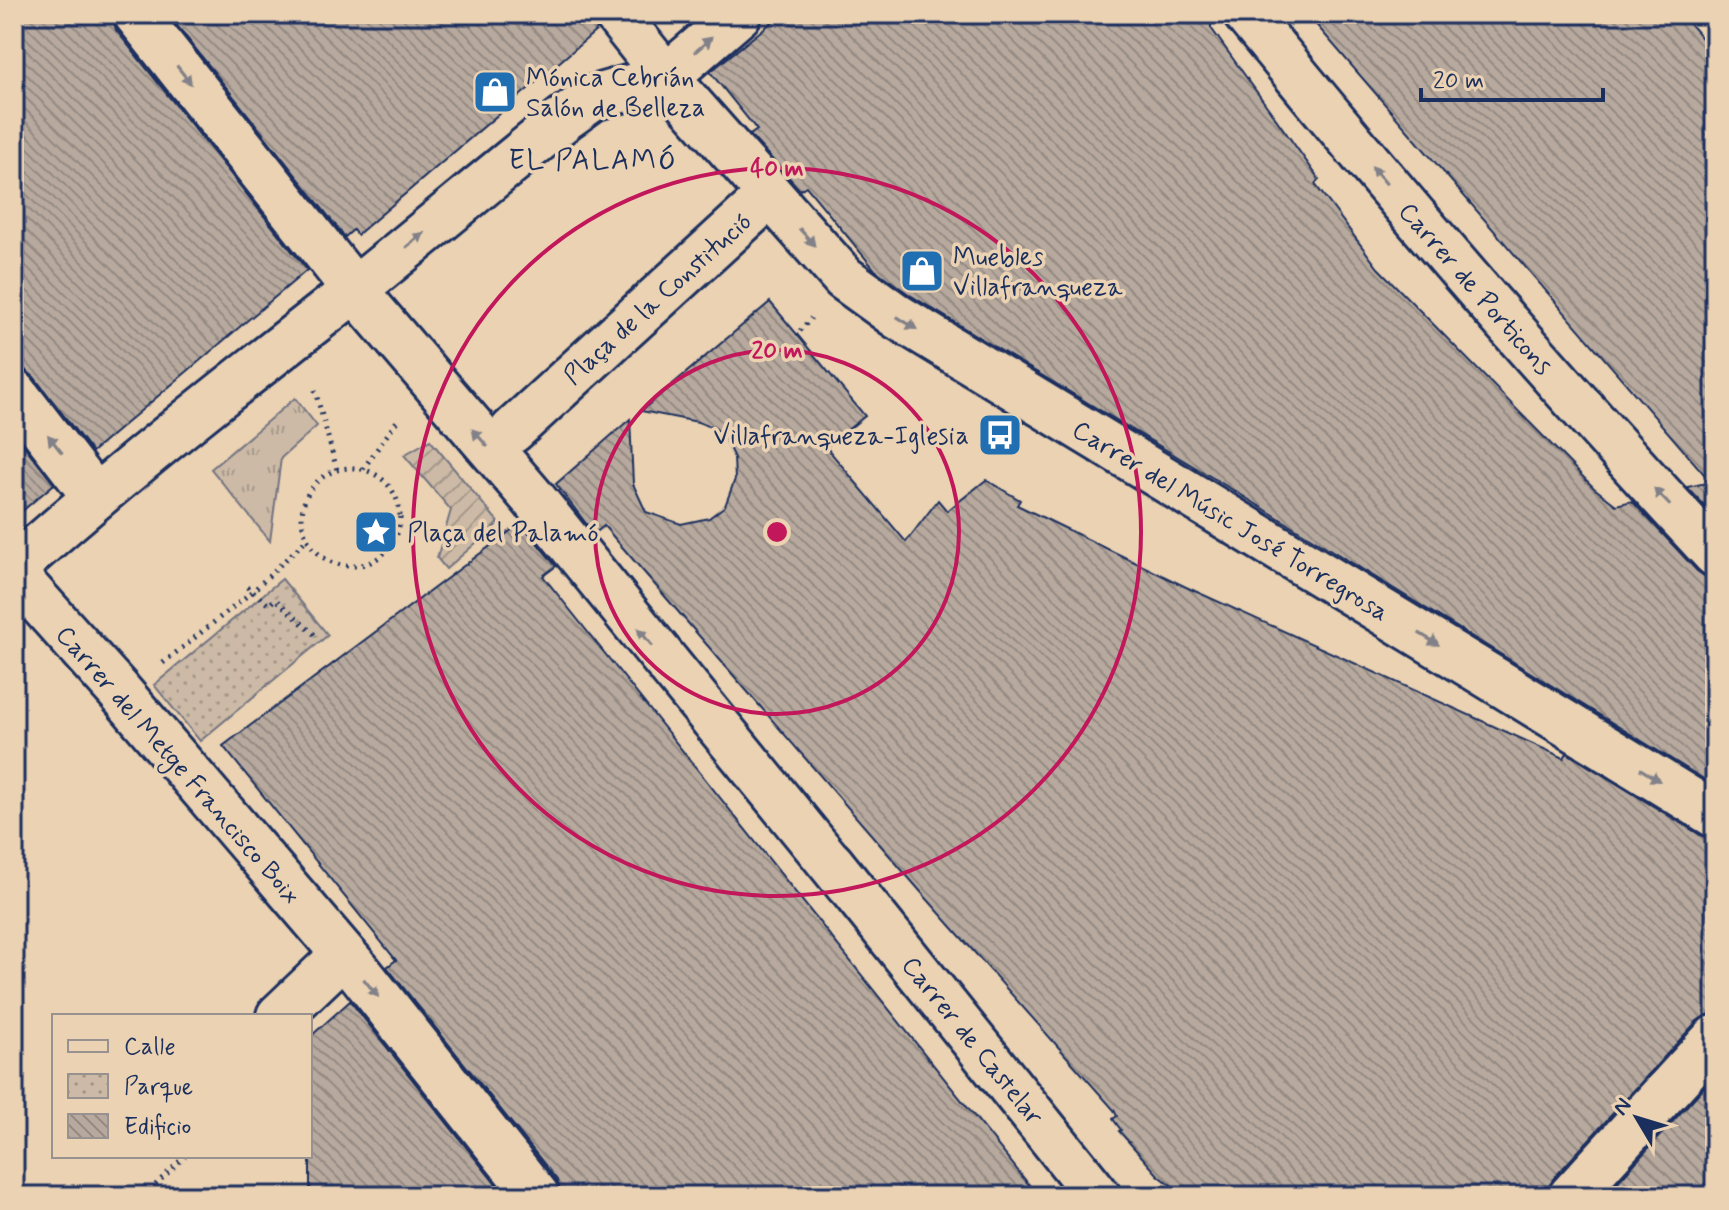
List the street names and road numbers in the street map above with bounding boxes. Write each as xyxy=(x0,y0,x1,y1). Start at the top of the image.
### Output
street label: Carrer de Porticons xyxy=(1390,196,1559,383)
street label: Plaça de la Constitució xyxy=(557,206,760,393)
street label: Carrer del Músic José Torregrosa xyxy=(1065,414,1395,630)
street label: Carrer del Metge Francisco Boix xyxy=(46,619,308,913)
street label: Carrer de Castelar xyxy=(893,950,1050,1133)

